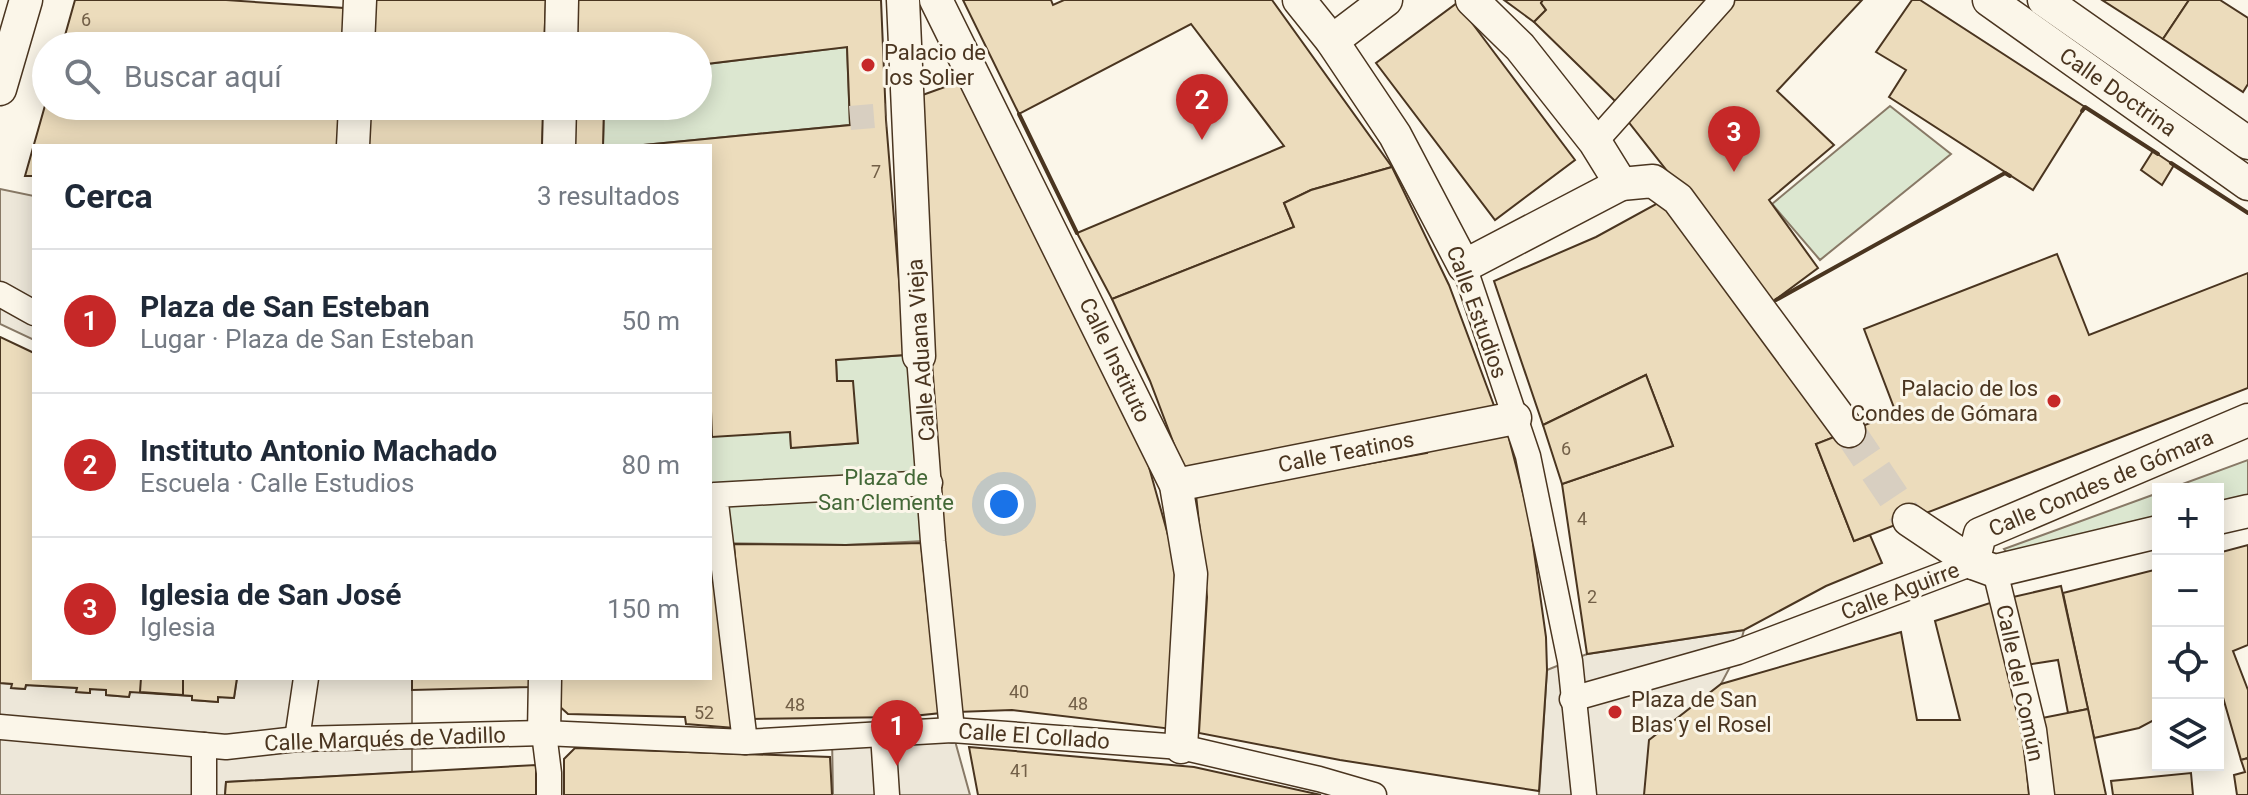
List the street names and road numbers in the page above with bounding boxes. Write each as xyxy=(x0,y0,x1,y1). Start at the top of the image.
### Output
street label: Calle Doctrina xyxy=(2055,43,2181,141)
street label: Calle Estudios xyxy=(1441,242,1513,382)
street label: Calle Aduana Vieja xyxy=(902,258,940,442)
street label: Calle Instituto xyxy=(1074,294,1156,426)
street label: Calle Condes de Gómara xyxy=(1985,424,2217,542)
street label: Calle Teatinos xyxy=(1276,427,1416,477)
street label: Calle Aguirre xyxy=(1837,557,1963,625)
street label: Calle del Común xyxy=(1991,602,2049,764)
street label: Calle El Collado xyxy=(957,718,1111,754)
street label: Calle Marqués de Vadillo xyxy=(264,722,506,756)

